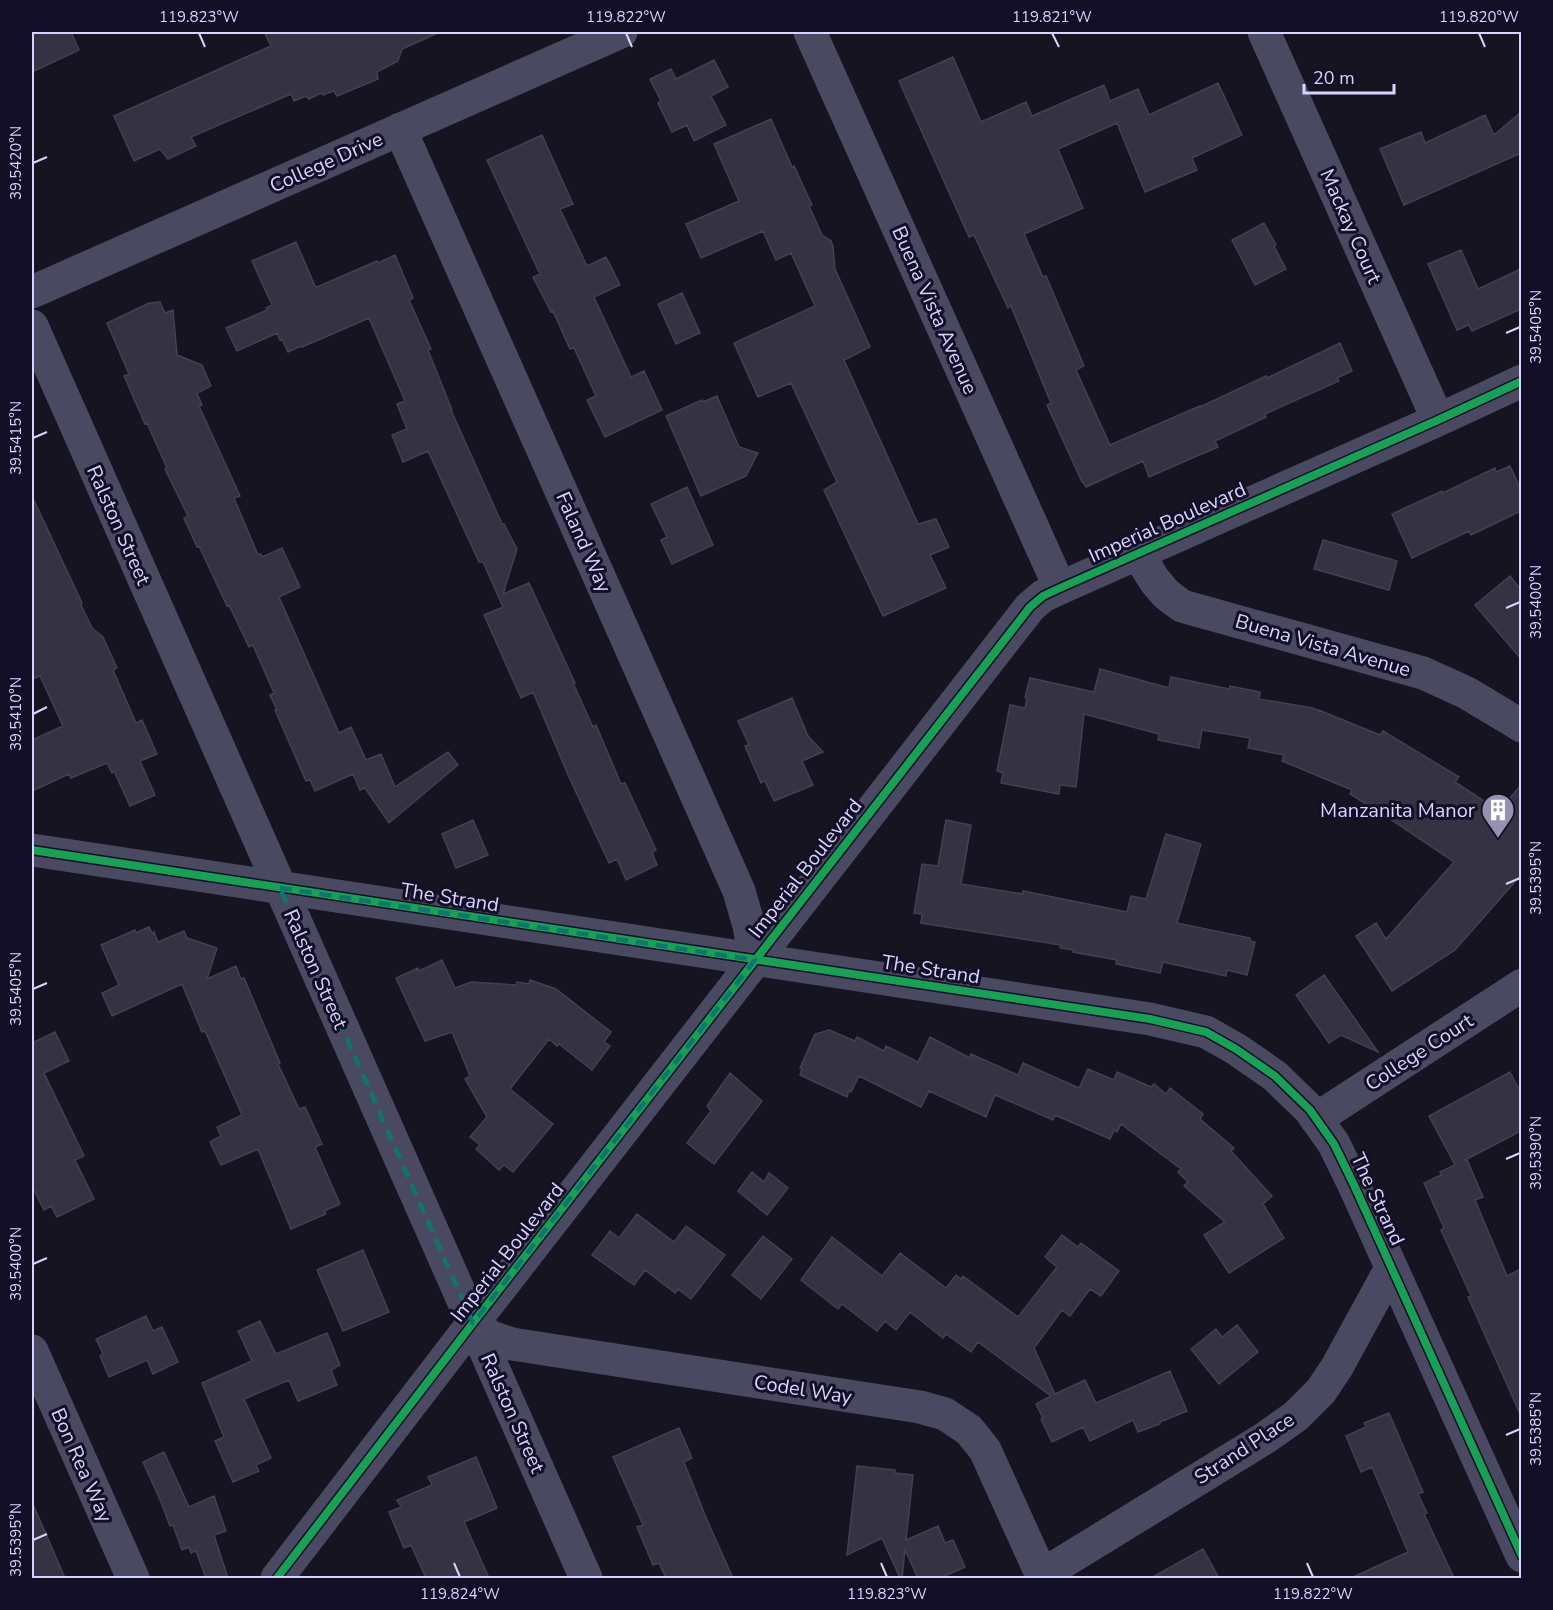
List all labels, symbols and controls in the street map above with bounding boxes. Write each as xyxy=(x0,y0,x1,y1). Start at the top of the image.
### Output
text: 119.823°W xyxy=(159,7,239,27)
text: 119.822°W xyxy=(586,7,666,27)
text: 119.821°W xyxy=(1012,7,1092,27)
text: 119.820°W xyxy=(1439,7,1519,27)
scale bar xyxy=(1304,57,1394,95)
text: 20 m xyxy=(1313,66,1355,90)
street label: College Drive xyxy=(265,125,387,199)
text: 39.5420°N xyxy=(6,126,26,200)
street label: Mackay Court xyxy=(1313,165,1388,289)
street label: Buena Vista Avenue xyxy=(885,222,984,398)
text: 39.5405°N xyxy=(1526,290,1546,364)
text: 39.5415°N xyxy=(6,401,26,475)
street label: Ralston Street xyxy=(80,461,157,590)
street label: Imperial Boulevard xyxy=(1084,476,1250,569)
street label: Faland Way xyxy=(549,488,618,597)
text: 39.5400°N xyxy=(1526,565,1546,639)
street label: Buena Vista Avenue xyxy=(1232,608,1414,683)
text: 39.5410°N xyxy=(6,677,26,751)
building icon: Manzanita Manor xyxy=(1480,792,1516,839)
street label: Imperial Boulevard xyxy=(743,793,868,943)
place label: Manzanita Manor xyxy=(1320,797,1475,824)
text: 39.5395°N xyxy=(1526,841,1546,915)
street label: The Strand xyxy=(399,876,501,919)
street label: Ralston Street xyxy=(277,905,354,1034)
street label: The Strand xyxy=(880,948,982,991)
text: 39.5405°N xyxy=(6,952,26,1026)
street label: College Court xyxy=(1360,1007,1479,1097)
text: 39.5390°N xyxy=(1526,1116,1546,1190)
street label: The Strand xyxy=(1344,1149,1411,1250)
street label: Imperial Boulevard xyxy=(445,1177,570,1327)
text: 39.5400°N xyxy=(6,1227,26,1301)
street label: Ralston Street xyxy=(474,1349,551,1478)
street label: Codel Way xyxy=(752,1368,855,1411)
text: 39.5385°N xyxy=(1526,1392,1546,1466)
street label: Bon Rea Way xyxy=(44,1404,119,1527)
street label: Strand Place xyxy=(1189,1406,1299,1491)
text: 39.5395°N xyxy=(6,1503,26,1577)
text: 119.824°W xyxy=(420,1584,500,1604)
text: 119.823°W xyxy=(847,1584,927,1604)
text: 119.822°W xyxy=(1273,1584,1353,1604)

